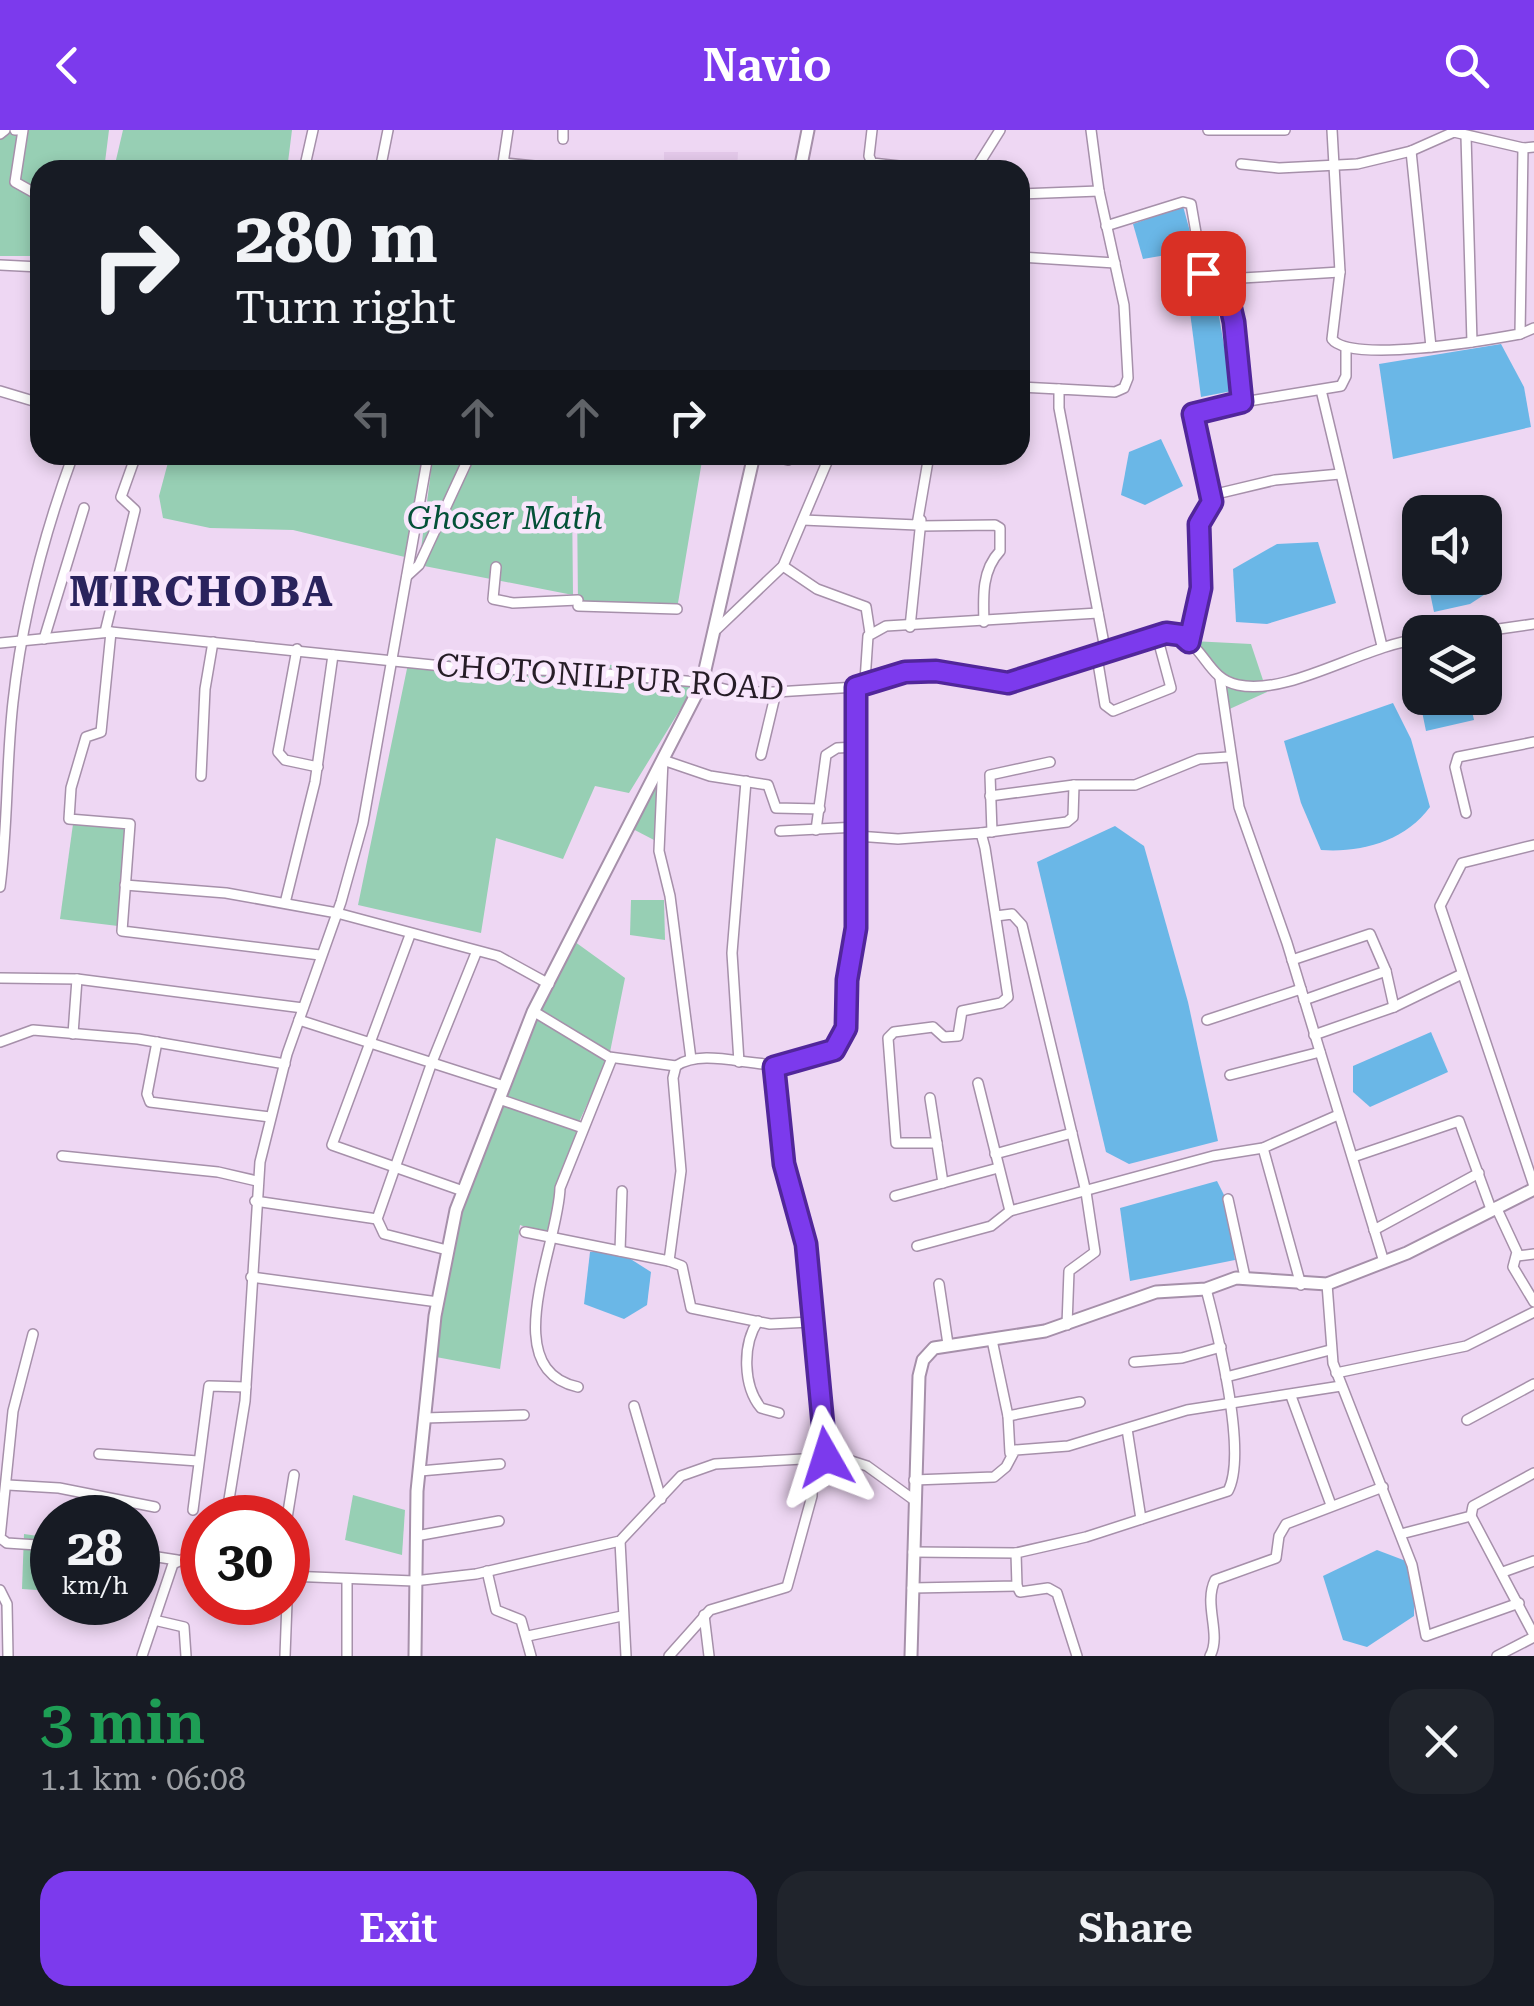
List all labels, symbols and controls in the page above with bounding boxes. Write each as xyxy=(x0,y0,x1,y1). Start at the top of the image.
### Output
icon: back xyxy=(40,38,95,93)
icon: search xyxy=(1439,38,1494,93)
text: Navio xyxy=(702,39,832,92)
text: 280 m xyxy=(235,197,438,279)
icon: right xyxy=(70,200,200,330)
pin xyxy=(1161,231,1246,316)
icon: arrive xyxy=(1176,246,1231,301)
text: Turn right xyxy=(235,281,456,334)
icon: left xyxy=(345,390,400,445)
icon: ahead xyxy=(450,390,505,445)
icon: ahead xyxy=(555,390,610,445)
icon: right xyxy=(660,390,715,445)
map controls xyxy=(1402,495,1502,715)
button: sound xyxy=(1402,495,1502,595)
park label: Ghoser Math xyxy=(407,499,603,537)
district label: MIRCHOBA xyxy=(69,567,335,616)
button: layers xyxy=(1402,615,1502,715)
street label: CHOTONILPUR ROAD xyxy=(435,646,785,708)
position arrow xyxy=(774,1405,878,1509)
speed limit sign: 30 xyxy=(180,1495,310,1625)
text: 28 xyxy=(67,1519,123,1577)
text: km/h xyxy=(62,1571,128,1600)
text: 3 min xyxy=(40,1687,205,1758)
button: close xyxy=(1389,1689,1494,1794)
text: 1.1 km · 06:08 xyxy=(40,1760,246,1798)
button: Exit xyxy=(40,1871,757,1986)
button: Share xyxy=(777,1871,1494,1986)

